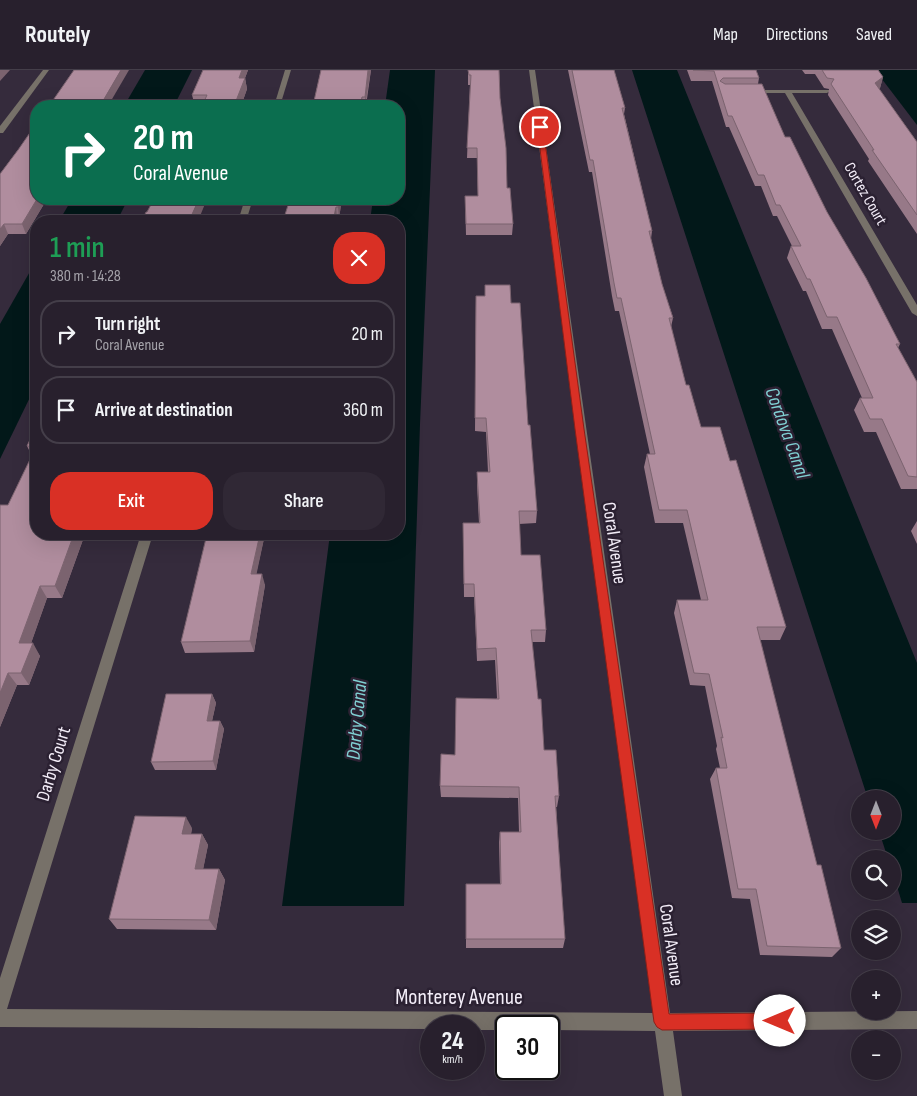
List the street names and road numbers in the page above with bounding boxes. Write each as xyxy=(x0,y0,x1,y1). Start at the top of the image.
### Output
street label: Cortez Court xyxy=(839,159,891,229)
street label: Coral Avenue xyxy=(597,501,631,585)
street label: Darby Court xyxy=(32,724,76,804)
street label: Coral Avenue xyxy=(654,903,688,987)
street label: Monterey Avenue xyxy=(395,984,523,1011)

